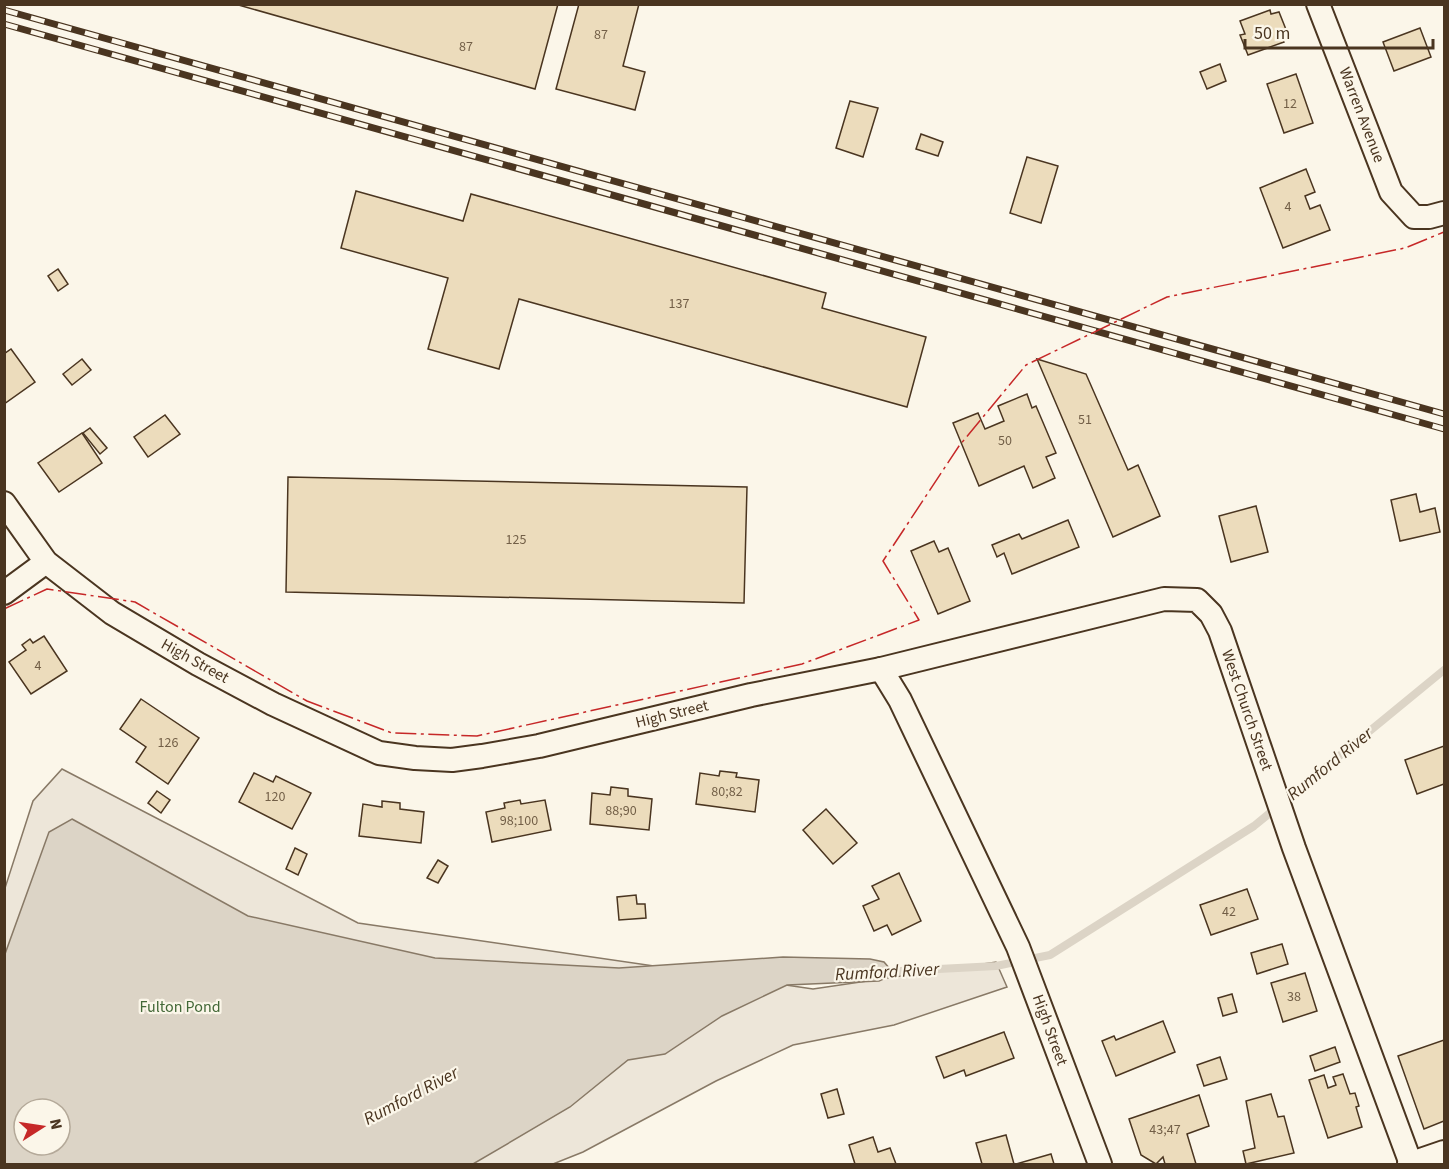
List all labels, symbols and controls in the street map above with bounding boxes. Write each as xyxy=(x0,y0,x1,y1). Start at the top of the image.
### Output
scale bar xyxy=(1245,12,1432,50)
text: 50 m xyxy=(1254,21,1290,46)
house number: 87 xyxy=(594,25,608,45)
house number: 87 xyxy=(459,37,473,57)
street label: Warren Avenue xyxy=(1334,64,1390,166)
house number: 12 xyxy=(1283,94,1297,114)
house number: 4 xyxy=(1285,197,1292,217)
house number: 137 xyxy=(669,294,689,314)
house number: 51 xyxy=(1078,410,1092,430)
house number: 50 xyxy=(998,431,1012,451)
house number: 125 xyxy=(506,530,526,550)
street label: High Street xyxy=(157,633,233,689)
street label: West Church Street xyxy=(1216,647,1278,774)
house number: 4 xyxy=(35,656,42,676)
street label: High Street xyxy=(633,694,711,734)
water label: Rumford River xyxy=(1282,721,1379,806)
house number: 126 xyxy=(158,733,178,753)
house number: 80;82 xyxy=(711,782,743,802)
house number: 120 xyxy=(265,787,285,807)
house number: 88;90 xyxy=(605,801,637,821)
house number: 98;100 xyxy=(500,811,538,831)
house number: 42 xyxy=(1222,902,1236,922)
water label: Rumford River xyxy=(834,957,941,987)
house number: 38 xyxy=(1287,987,1301,1007)
street label: High Street xyxy=(1027,991,1073,1069)
park label: Fulton Pond xyxy=(139,996,221,1018)
water label: Rumford River xyxy=(359,1060,464,1131)
north arrow xyxy=(12,1097,72,1157)
text: N xyxy=(44,1117,68,1132)
house number: 43;47 xyxy=(1149,1120,1181,1140)

